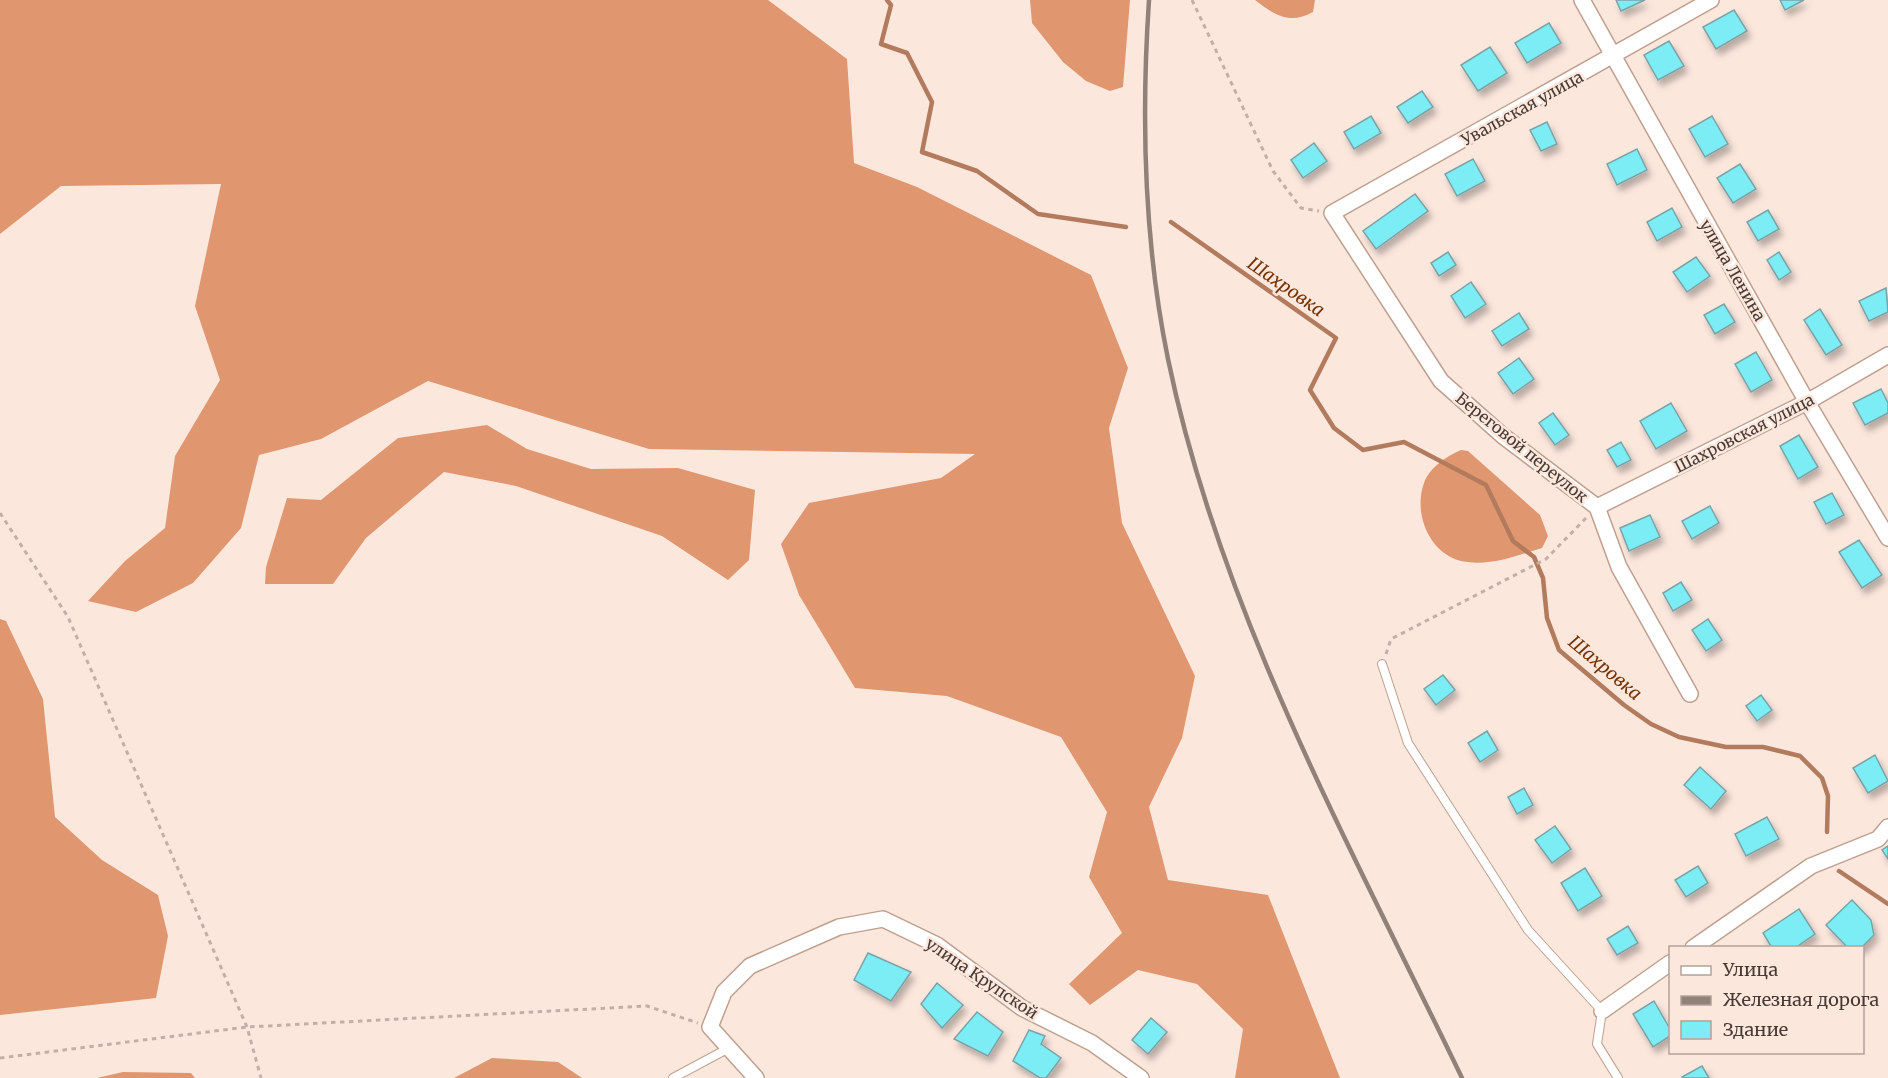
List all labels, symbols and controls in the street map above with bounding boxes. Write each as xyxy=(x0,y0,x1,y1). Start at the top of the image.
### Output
street label: Увальская улица xyxy=(1457,66,1587,150)
street label: улица Ленина xyxy=(1696,216,1770,325)
water label: Шахровка xyxy=(1243,252,1329,322)
street label: Береговой переулок xyxy=(1452,387,1592,507)
street label: Шахровская улица xyxy=(1671,389,1818,477)
water label: Шахровка xyxy=(1564,630,1647,705)
street label: улица Крупской xyxy=(922,933,1042,1023)
legend xyxy=(1669,946,1864,1054)
text: Улица xyxy=(1722,958,1778,981)
text: Железная дорога xyxy=(1723,988,1880,1011)
text: Здание xyxy=(1723,1018,1788,1041)

